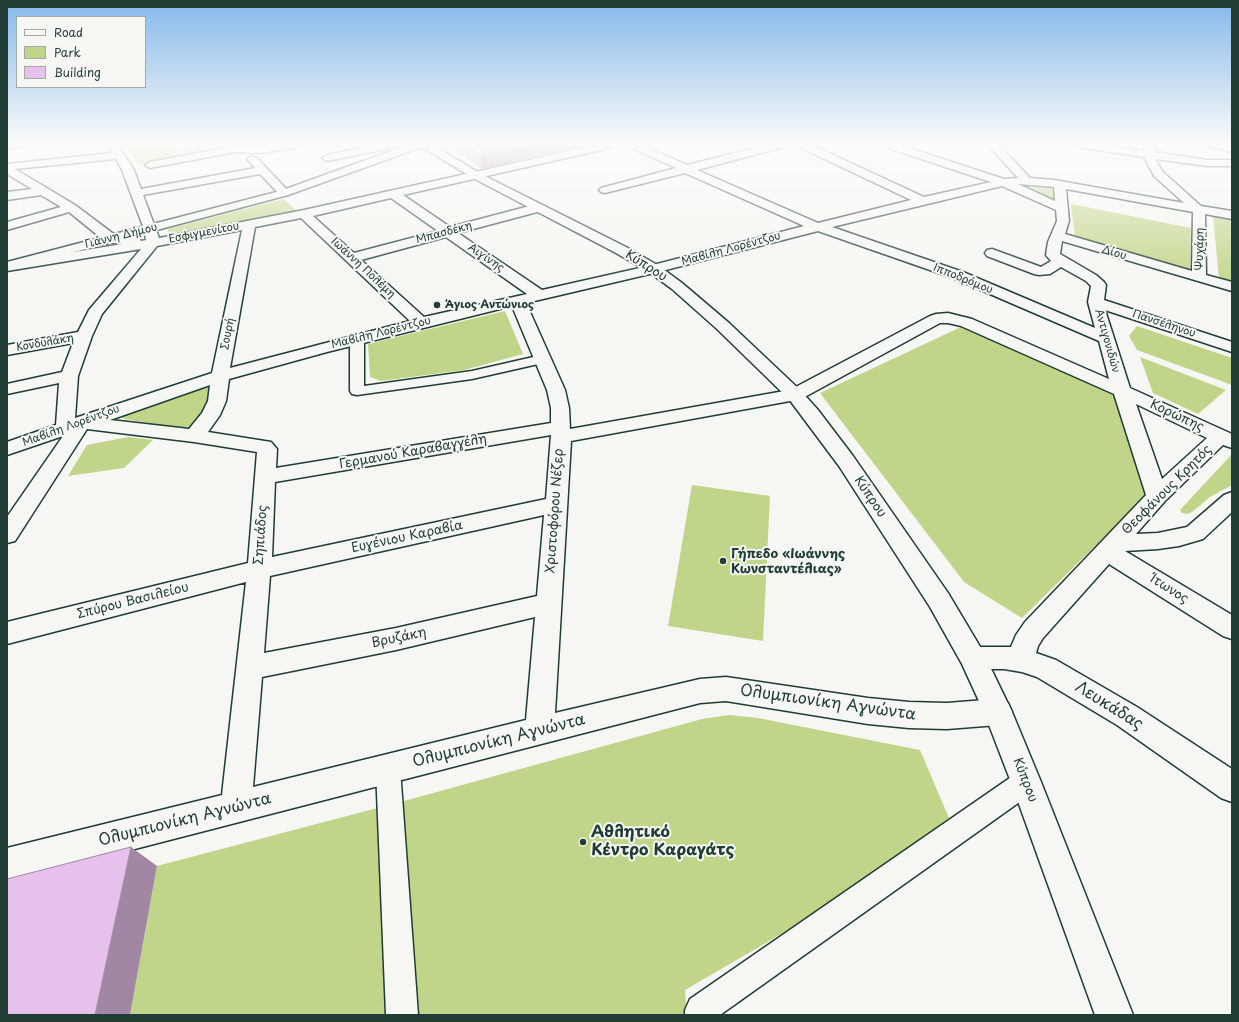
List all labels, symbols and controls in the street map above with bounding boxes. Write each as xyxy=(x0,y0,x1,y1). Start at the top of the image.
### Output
legend xyxy=(16,16,146,88)
text: Road xyxy=(54,23,83,41)
text: Park xyxy=(54,43,81,61)
text: Building xyxy=(54,63,101,81)
street label: Μπασδέκη xyxy=(414,219,474,247)
street label: Εσφιγμενίτου xyxy=(168,220,240,246)
street label: Γιάννη Δήμου xyxy=(83,221,159,251)
street label: Ψυχάρη xyxy=(1193,227,1207,271)
street label: Μαβίλη Λορέντζου xyxy=(680,229,782,269)
street label: Ιωάννη Πολέμη xyxy=(328,235,398,301)
street label: Αιγίνης xyxy=(465,241,507,275)
street label: Δίου xyxy=(1100,243,1128,263)
street label: Κύπρου xyxy=(622,247,670,285)
street label: Ιπποδρόμου xyxy=(931,261,995,297)
place label: Άγιος Αντώνιος xyxy=(445,298,534,312)
marker: Άγιος Αντώνιος xyxy=(432,300,442,310)
street label: Αντιγονιδών xyxy=(1092,308,1122,374)
street label: Πανσέληνου xyxy=(1131,308,1197,340)
street label: Μαβίλη Λορέντζου xyxy=(330,314,432,352)
street label: Σουρή xyxy=(218,317,238,351)
street label: Κονδυλάκη xyxy=(15,331,75,355)
street label: Κορώπης xyxy=(1148,397,1206,435)
street label: Μαβίλη Λορέντζου xyxy=(21,402,121,450)
street label: Γερμανού Καραβαγγέλη xyxy=(338,431,488,473)
street label: Θεοφάνους Κρητός xyxy=(1119,442,1215,538)
street label: Χριστοφόρου Νέζερ xyxy=(543,448,567,574)
street label: Κύπρου xyxy=(851,473,889,521)
street label: Σηπιάδος xyxy=(251,504,271,566)
street label: Ευγένιου Καραβία xyxy=(350,518,464,556)
place label: Γήπεδο «Ιωάννης Κωνσταντέλιας» xyxy=(731,546,845,577)
marker: Γήπεδο «Ιωάννης Κωνσταντέλιας» xyxy=(718,556,728,566)
street label: Ίτωνος xyxy=(1147,571,1191,607)
street label: Σπύρου Βασιλείου xyxy=(76,580,190,622)
street label: Βρυζάκη xyxy=(370,625,428,651)
street label: Λευκάδας xyxy=(1071,678,1147,734)
street label: Ολυμπιονίκη Αγνώντα xyxy=(739,681,917,725)
street label: Ολυμπιονίκη Αγνώντα xyxy=(411,710,587,772)
street label: Κύπρου xyxy=(1009,756,1041,804)
street label: Ολυμπιονίκη Αγνώντα xyxy=(97,789,273,851)
place label: Αθλητικό Κέντρο Καραγάτς xyxy=(591,823,734,861)
marker: Αθλητικό Κέντρο Καραγάτς xyxy=(578,837,588,847)

